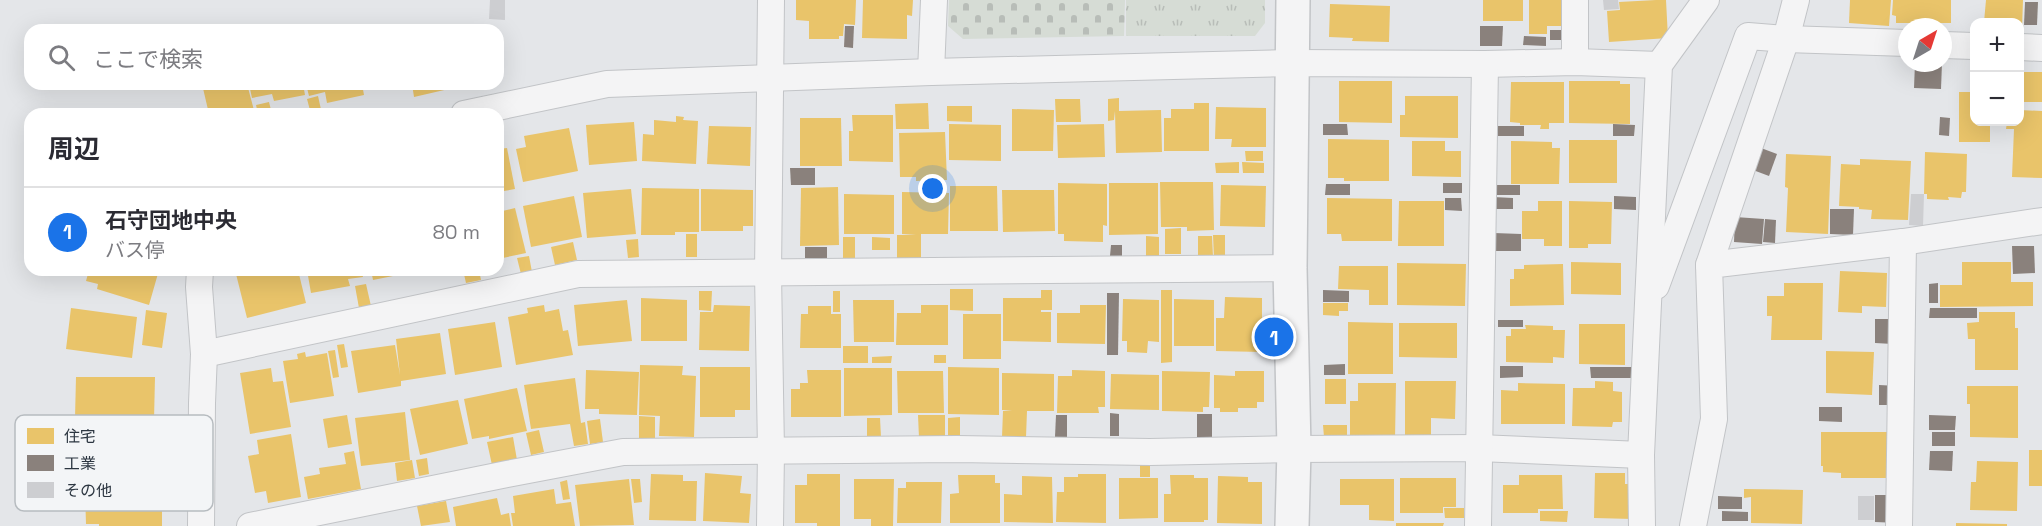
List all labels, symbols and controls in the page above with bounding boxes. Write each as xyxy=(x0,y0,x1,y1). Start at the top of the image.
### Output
north arrow xyxy=(1898,18,1952,72)
map controls xyxy=(1970,18,2024,126)
button: + xyxy=(1970,18,2024,72)
search box xyxy=(24,24,504,90)
icon: search xyxy=(45,41,78,74)
text: ここで検索 xyxy=(93,45,203,73)
button: − xyxy=(1970,72,2024,126)
text: 周辺 xyxy=(48,132,100,166)
your location xyxy=(918,174,947,203)
text: 石守団地中央 xyxy=(105,206,237,234)
text: 1 xyxy=(63,219,72,245)
text: 80 m xyxy=(432,219,480,245)
text: バス停 xyxy=(105,237,165,263)
pin: 1 xyxy=(1254,314,1294,360)
legend xyxy=(15,415,213,511)
text: 住宅 xyxy=(64,426,96,447)
text: 工業 xyxy=(64,453,96,474)
text: その他 xyxy=(64,480,112,501)

